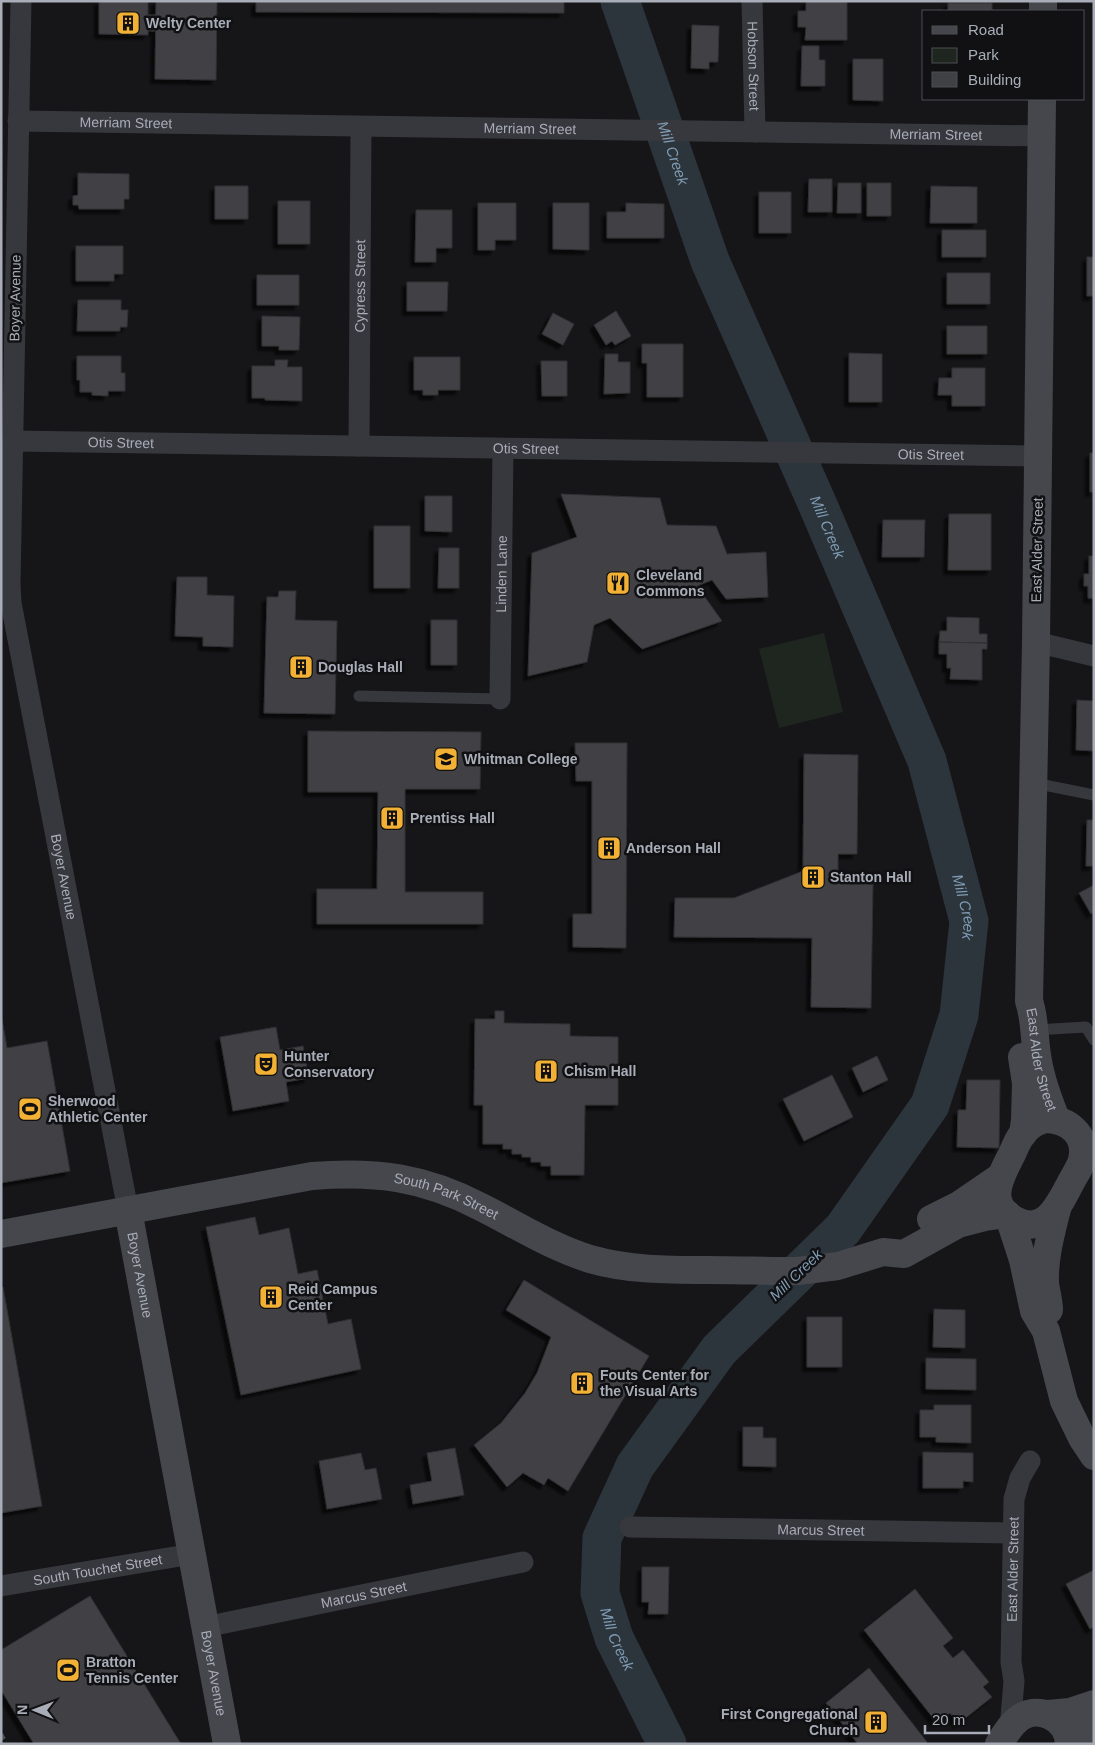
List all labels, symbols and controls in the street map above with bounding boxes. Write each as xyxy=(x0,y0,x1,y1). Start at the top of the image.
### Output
building icon: Welty Center xyxy=(115,10,141,36)
legend xyxy=(922,10,1085,100)
place label: Welty Center xyxy=(146,15,232,31)
street label: Hobson Street xyxy=(744,21,763,111)
text: Road xyxy=(968,21,1004,38)
text: Park xyxy=(968,46,999,63)
text: Building xyxy=(968,71,1021,88)
street label: Merriam Street xyxy=(80,114,173,131)
water label: Mill Creek xyxy=(654,119,693,189)
street label: Merriam Street xyxy=(483,120,577,137)
street label: Merriam Street xyxy=(889,126,982,143)
street label: Cypress Street xyxy=(352,240,368,332)
street label: Boyer Avenue xyxy=(6,254,24,342)
street label: Otis Street xyxy=(88,434,154,451)
street label: Otis Street xyxy=(493,440,559,457)
street label: Otis Street xyxy=(898,446,964,463)
water label: Mill Creek xyxy=(807,493,849,562)
street label: East Alder Street xyxy=(1028,497,1046,603)
street label: Linden Lane xyxy=(493,535,510,613)
place label: Cleveland Commons xyxy=(636,567,705,599)
restaurant icon: Cleveland Commons xyxy=(605,570,631,596)
building icon: Douglas Hall xyxy=(288,654,314,680)
place label: Douglas Hall xyxy=(318,659,403,675)
school or university icon: Whitman College xyxy=(433,746,459,772)
place label: Whitman College xyxy=(464,751,578,767)
building icon: Prentiss Hall xyxy=(379,805,405,831)
place label: Prentiss Hall xyxy=(410,810,495,826)
street label: Boyer Avenue xyxy=(48,833,80,921)
building icon: Anderson Hall xyxy=(596,835,622,861)
place label: Anderson Hall xyxy=(626,840,721,856)
building icon: Stanton Hall xyxy=(800,864,826,890)
place label: Stanton Hall xyxy=(830,869,912,885)
water label: Mill Creek xyxy=(949,872,978,942)
street label: East Alder Street xyxy=(1023,1007,1060,1113)
place label: Hunter Conservatory xyxy=(284,1048,374,1080)
theatre icon: Hunter Conservatory xyxy=(253,1051,279,1077)
building icon: Chism Hall xyxy=(533,1058,559,1084)
place label: Chism Hall xyxy=(564,1063,636,1079)
place label: Sherwood Athletic Center xyxy=(48,1093,148,1125)
sports icon: Sherwood Athletic Center xyxy=(17,1096,43,1122)
street label: South Park Street xyxy=(393,1170,501,1223)
street label: Boyer Avenue xyxy=(124,1231,156,1319)
water label: Mill Creek xyxy=(766,1244,827,1304)
place label: Reid Campus Center xyxy=(288,1281,378,1313)
building icon: Reid Campus Center xyxy=(258,1284,284,1310)
place label: Fouts Center for the Visual Arts xyxy=(600,1367,709,1399)
building icon: Fouts Center for the Visual Arts xyxy=(569,1370,595,1396)
street label: East Alder Street xyxy=(1004,1517,1022,1622)
street label: Marcus Street xyxy=(777,1521,865,1539)
street label: South Touchet Street xyxy=(32,1551,163,1588)
street label: Marcus Street xyxy=(319,1578,408,1611)
water label: Mill Creek xyxy=(597,1605,639,1675)
street label: Boyer Avenue xyxy=(198,1629,230,1718)
place label: Bratton Tennis Center xyxy=(86,1654,179,1686)
sports icon: Bratton Tennis Center xyxy=(55,1657,81,1683)
north arrow xyxy=(10,1685,60,1735)
scale bar xyxy=(925,1702,989,1734)
text: N xyxy=(14,1705,30,1715)
place label: First Congregational Church xyxy=(721,1706,858,1738)
building icon: First Congregational Church xyxy=(863,1709,889,1735)
text: 20 m xyxy=(932,1711,965,1728)

